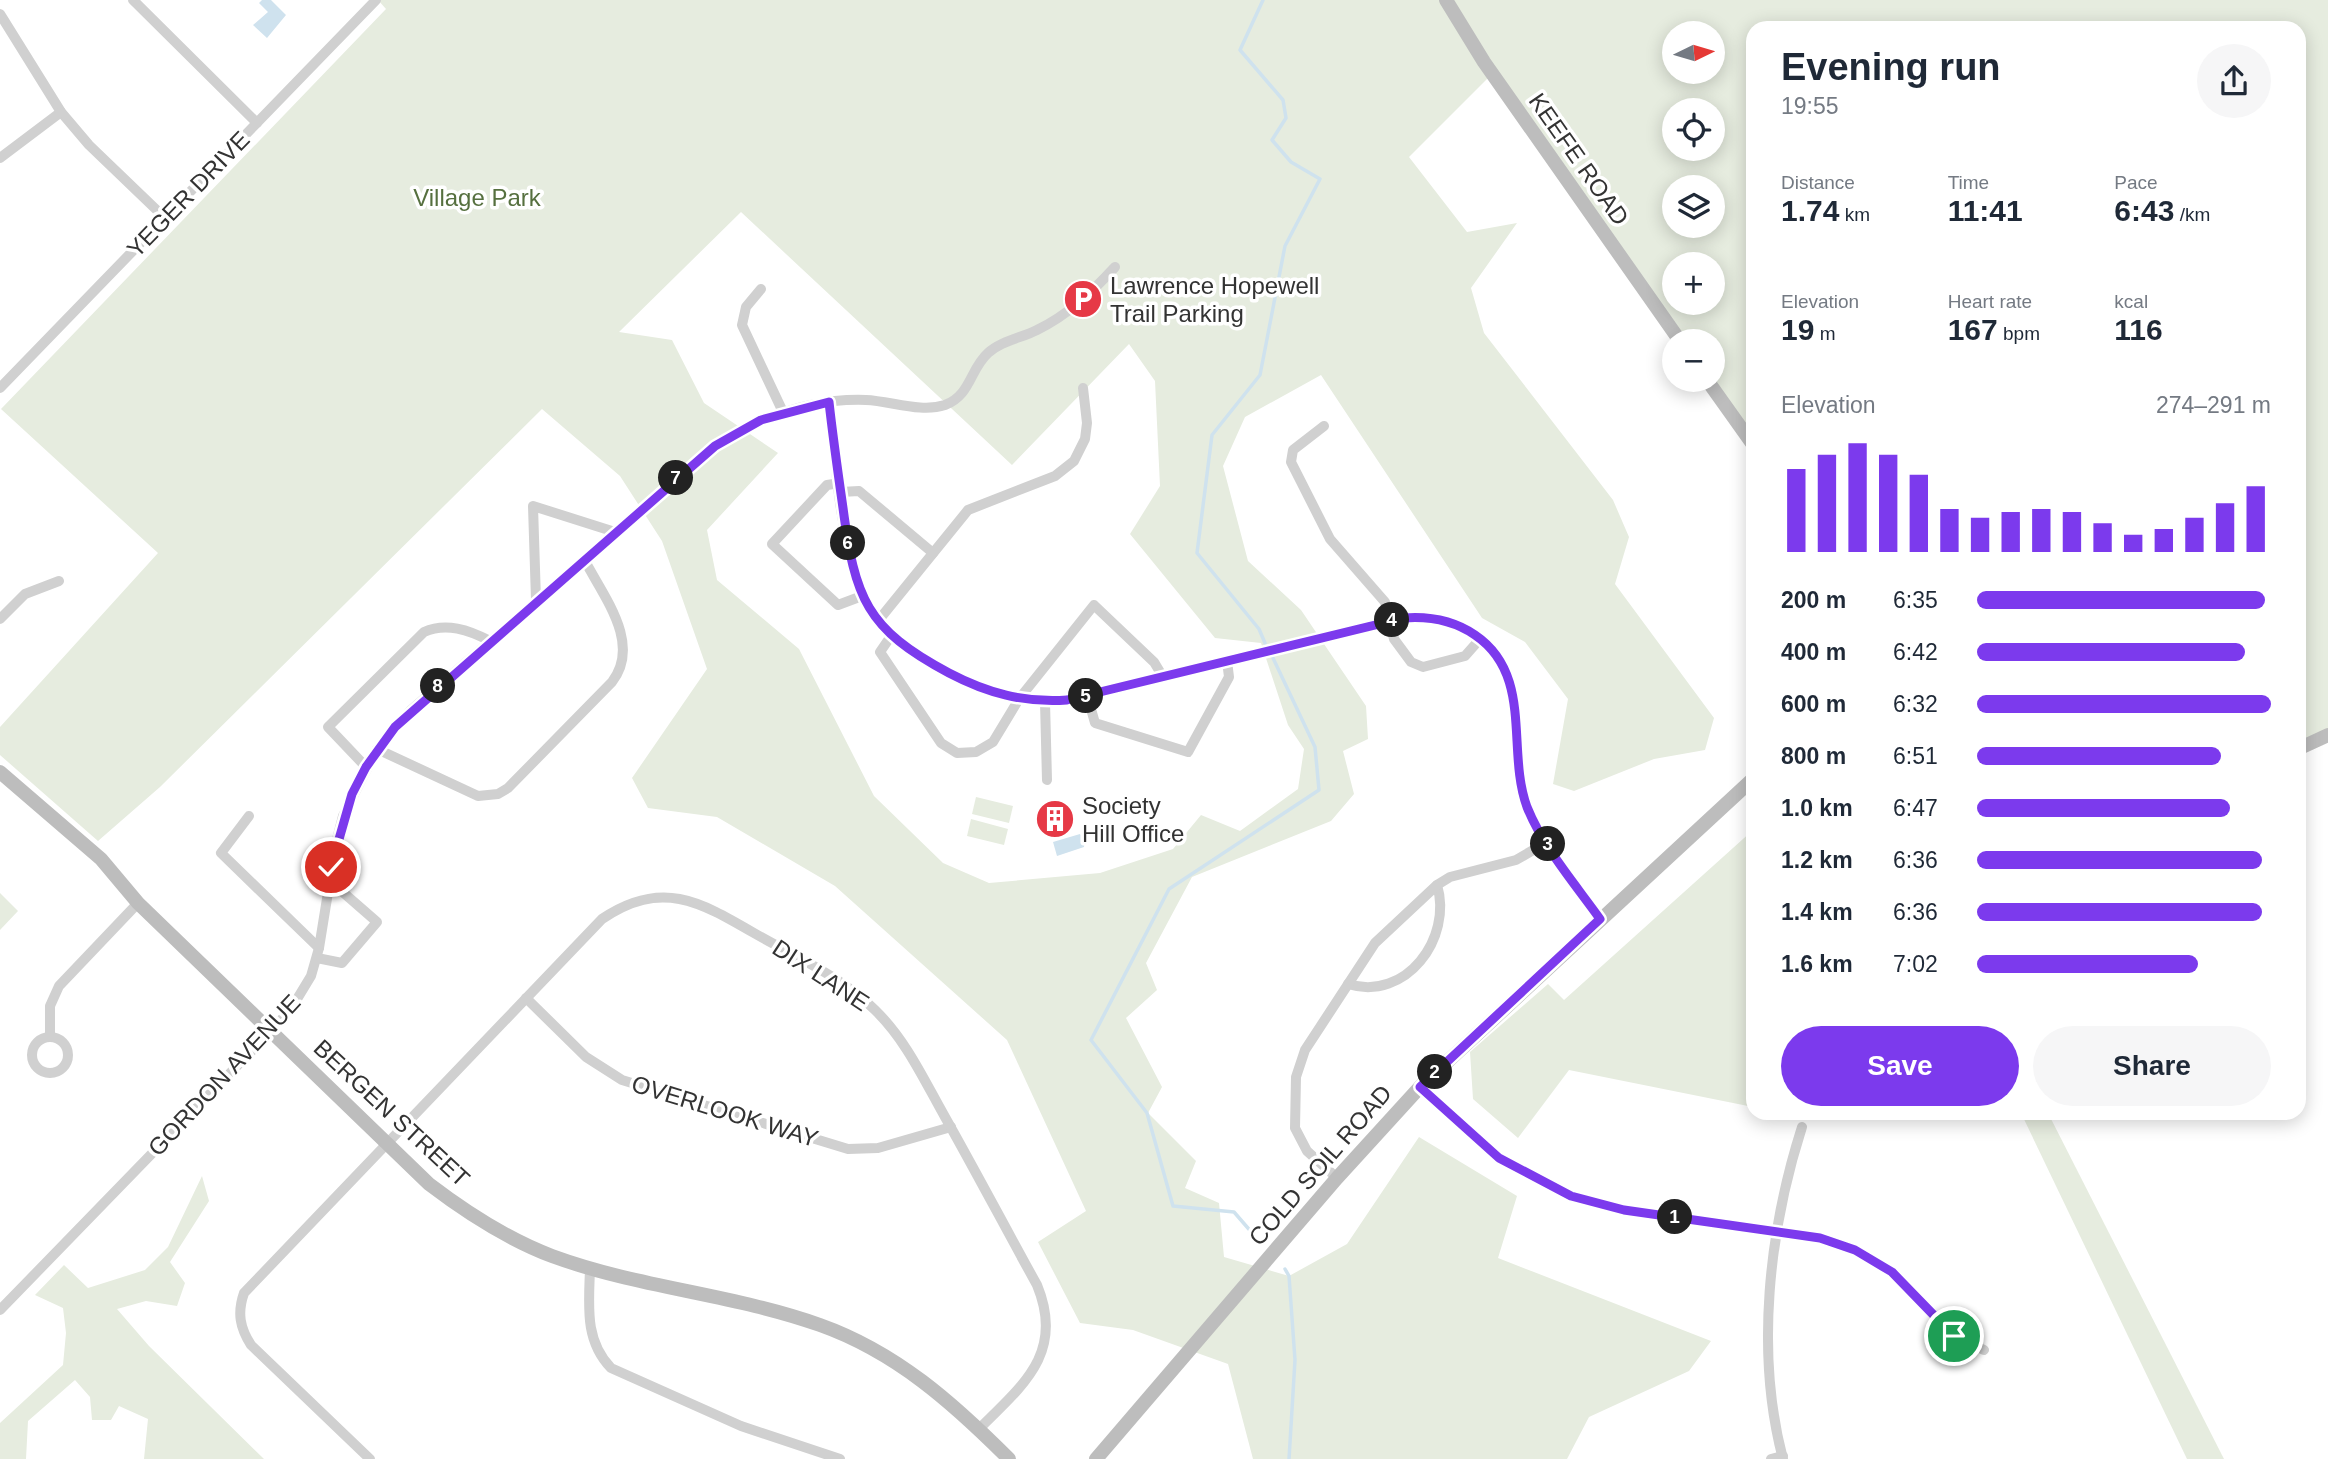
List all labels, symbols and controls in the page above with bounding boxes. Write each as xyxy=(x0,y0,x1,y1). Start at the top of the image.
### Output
north arrow xyxy=(1662,21,1726,84)
map controls xyxy=(1662,21,1725,392)
button: share xyxy=(2197,44,2271,118)
text: Evening run xyxy=(1781,46,2001,88)
street label: KEEFE ROAD xyxy=(1524,88,1634,230)
text: 19:55 xyxy=(1781,93,1839,119)
button: locate xyxy=(1662,98,1725,161)
street label: YEGER DRIVE xyxy=(121,126,255,262)
text: Distance xyxy=(1781,172,1855,193)
text: Time xyxy=(1948,172,1989,193)
text: Pace xyxy=(2114,172,2158,193)
button: layers xyxy=(1662,175,1725,238)
park label: Village Park xyxy=(413,184,542,211)
text: 1.74 xyxy=(1781,194,1839,227)
text: 11:41 xyxy=(1948,194,2023,227)
text: 6:43 xyxy=(2114,194,2174,227)
text: km xyxy=(1839,204,1870,225)
text: /km xyxy=(2174,204,2210,225)
button: + xyxy=(1662,252,1725,315)
place label: Lawrence Hopewell Trail Parking xyxy=(1110,272,1319,327)
parking icon: Lawrence Hopewell Trail Parking xyxy=(1062,278,1104,320)
text: Elevation xyxy=(1781,291,1859,312)
text: Heart rate xyxy=(1948,291,2032,312)
text: kcal xyxy=(2114,291,2148,312)
text: 19 xyxy=(1781,313,1814,346)
text: 167 xyxy=(1948,313,1998,346)
text: 116 xyxy=(2114,313,2163,346)
text: m xyxy=(1814,323,1835,344)
text: bpm xyxy=(1998,323,2040,344)
button: − xyxy=(1662,329,1725,392)
text: Elevation xyxy=(1781,392,1876,418)
text: 274–291 m xyxy=(2156,392,2271,418)
pin: 7 xyxy=(658,461,694,496)
text: 7 xyxy=(670,467,681,488)
pin: 6 xyxy=(830,526,866,560)
text: 6 xyxy=(842,532,853,553)
text: 200 m xyxy=(1781,587,1846,613)
text: 6:35 xyxy=(1893,587,1938,613)
pin: 4 xyxy=(1374,602,1410,638)
text: 4 xyxy=(1386,609,1397,630)
text: 400 m xyxy=(1781,639,1846,665)
text: 6:42 xyxy=(1893,639,1938,665)
pin: 8 xyxy=(420,668,456,704)
text: 8 xyxy=(432,675,443,696)
pin: 5 xyxy=(1068,678,1104,714)
text: 5 xyxy=(1080,685,1091,706)
text: 600 m xyxy=(1781,691,1846,717)
text: 6:32 xyxy=(1893,691,1938,717)
text: 800 m xyxy=(1781,743,1846,769)
text: 6:51 xyxy=(1893,743,1938,769)
place label: Society Hill Office xyxy=(1082,792,1184,847)
text: 1.0 km xyxy=(1781,795,1853,821)
text: 6:47 xyxy=(1893,795,1938,821)
building icon: Society Hill Office xyxy=(1034,798,1076,840)
pin: 3 xyxy=(1530,826,1566,862)
text: 3 xyxy=(1542,833,1553,854)
pin xyxy=(301,837,361,897)
text: 1.2 km xyxy=(1781,847,1853,873)
text: 6:36 xyxy=(1893,847,1938,873)
icon: check xyxy=(312,848,350,886)
text: 1.4 km xyxy=(1781,899,1853,925)
text: 6:36 xyxy=(1893,899,1938,925)
street label: DIX LANE xyxy=(768,934,874,1016)
text: 1.6 km xyxy=(1781,951,1853,977)
text: 7:02 xyxy=(1893,951,1938,977)
street label: GORDON AVENUE xyxy=(142,989,306,1161)
button: Save xyxy=(1781,1026,2019,1106)
button: Share xyxy=(2033,1026,2271,1106)
street label: BERGEN STREET xyxy=(309,1034,476,1192)
pin: 2 xyxy=(1418,1054,1452,1090)
text: 2 xyxy=(1429,1061,1440,1082)
street label: OVERLOOK WAY xyxy=(629,1070,821,1152)
street label: COLD SOIL ROAD xyxy=(1243,1079,1397,1251)
pin: 1 xyxy=(1658,1200,1692,1234)
text: 1 xyxy=(1669,1206,1680,1227)
pin xyxy=(1924,1306,1984,1366)
icon: arrive xyxy=(1935,1317,1973,1355)

